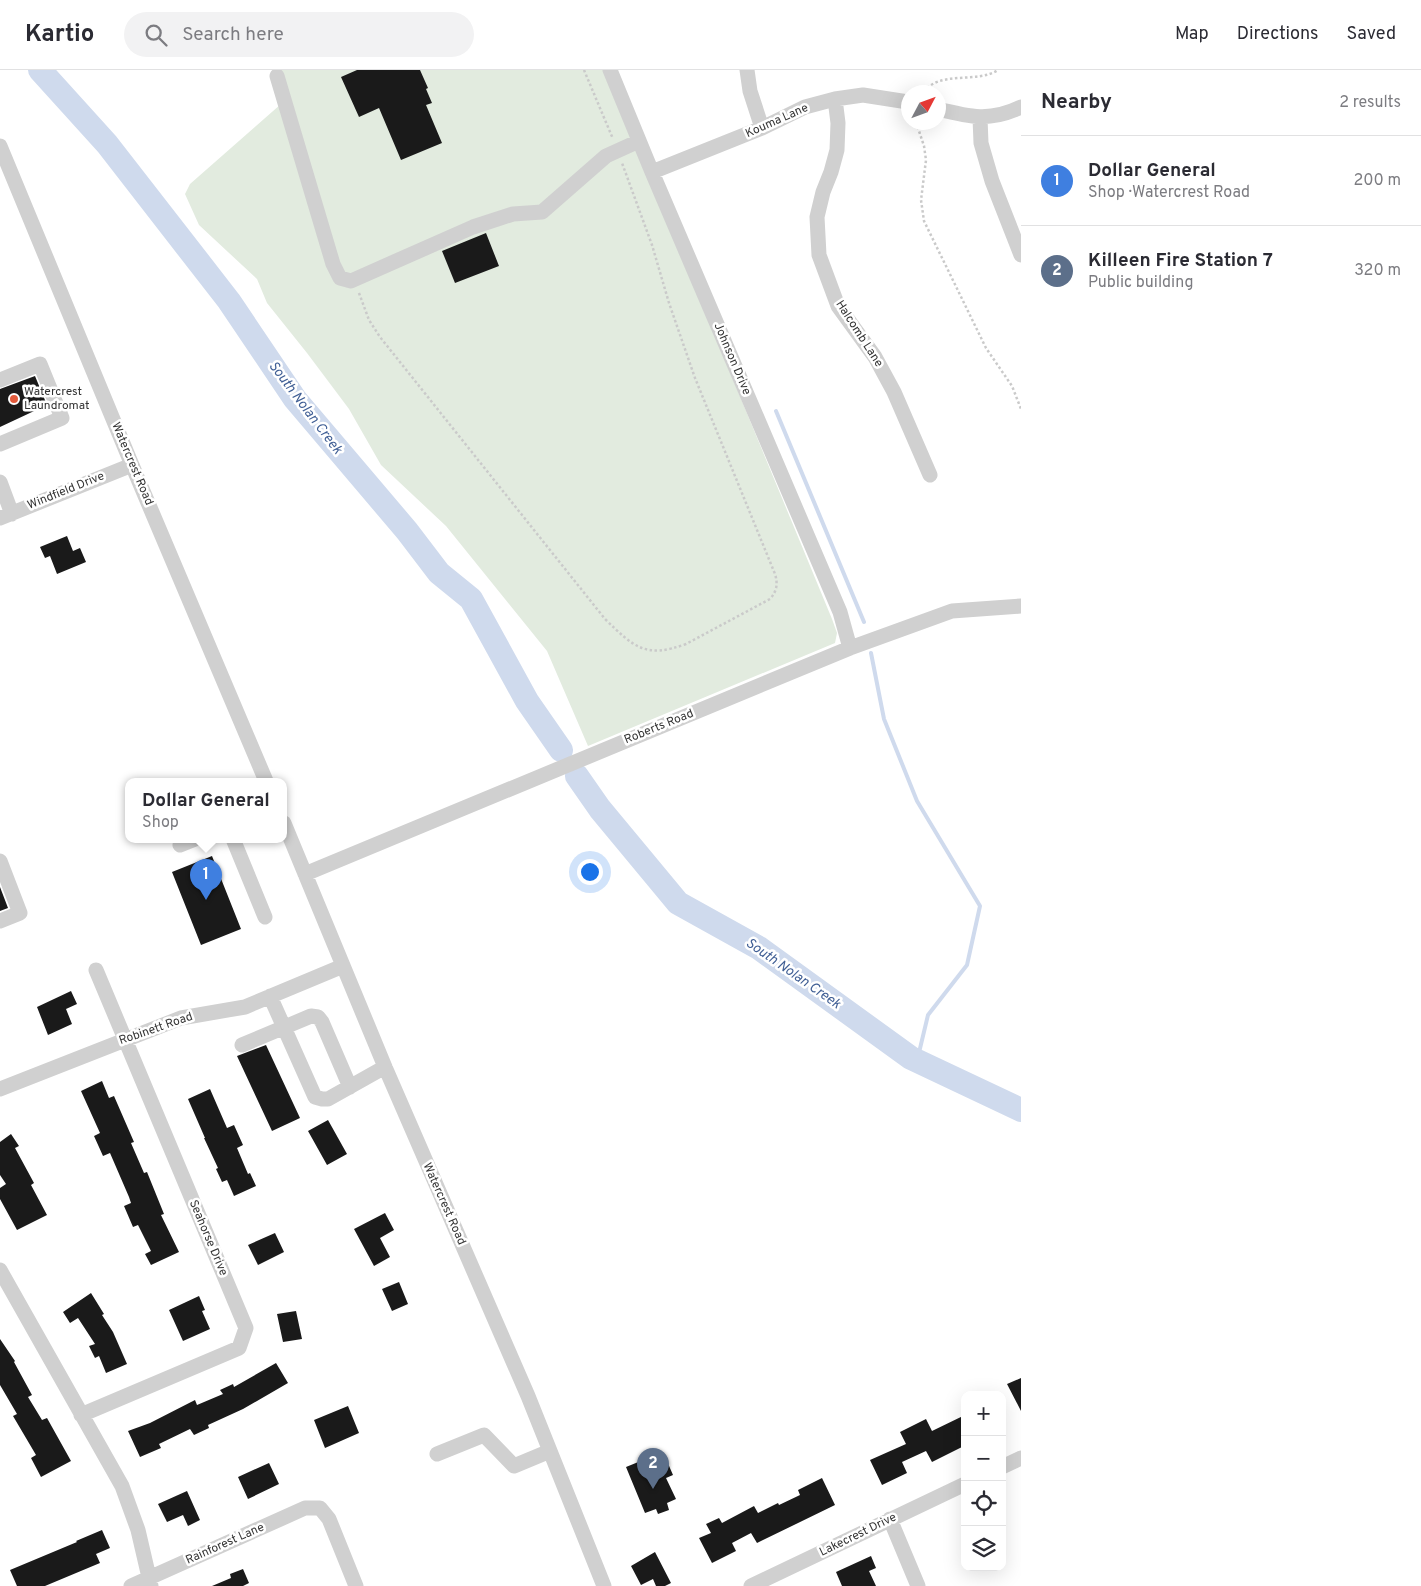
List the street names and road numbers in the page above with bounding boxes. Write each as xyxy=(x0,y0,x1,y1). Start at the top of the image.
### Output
street label: Kouma Lane xyxy=(743,100,811,142)
street label: Halcomb Lane xyxy=(831,298,887,370)
street label: Johnson Drive xyxy=(710,320,754,398)
street label: Watercrest Road xyxy=(107,420,157,508)
street label: Windfield Drive xyxy=(25,468,107,514)
street label: Roberts Road xyxy=(622,706,696,748)
street label: Robinett Road xyxy=(117,1009,195,1049)
street label: Watercrest Road xyxy=(419,1160,469,1248)
street label: Seahorse Drive xyxy=(185,1198,231,1278)
street label: Lakecrest Drive xyxy=(817,1509,899,1561)
street label: Rainforest Lane xyxy=(183,1520,267,1568)

